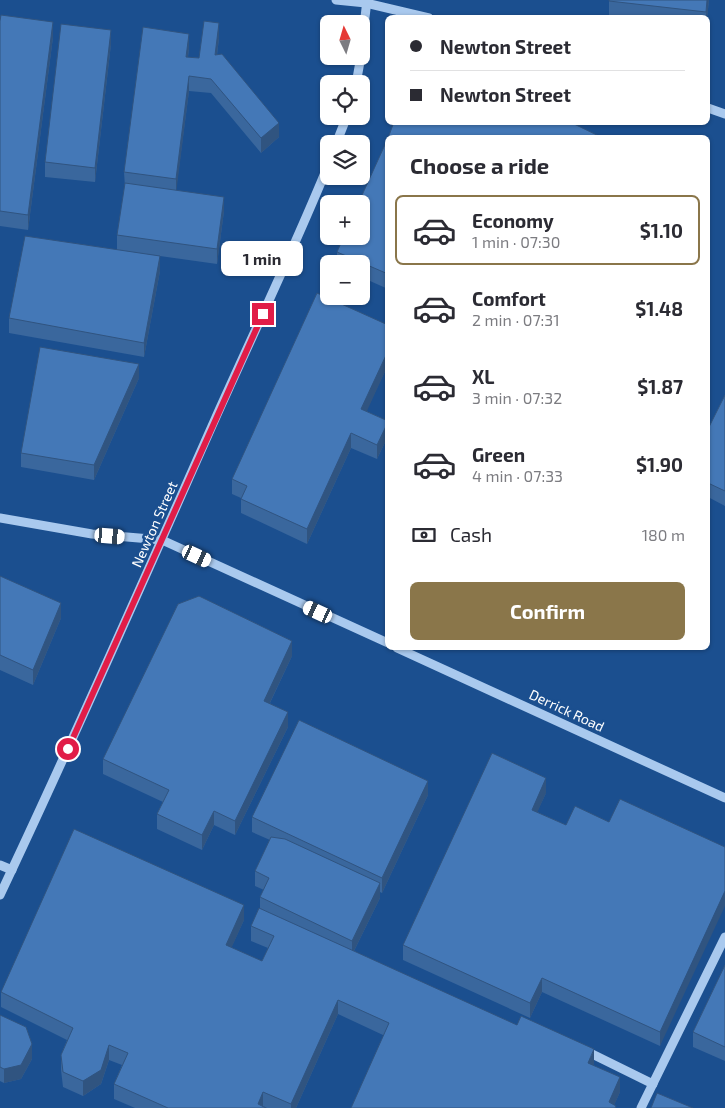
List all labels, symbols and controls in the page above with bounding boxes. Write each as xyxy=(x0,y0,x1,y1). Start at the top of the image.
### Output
north arrow xyxy=(320,15,370,65)
map controls xyxy=(320,15,370,305)
text: Newton Street xyxy=(440,35,571,58)
button: locate xyxy=(320,75,370,125)
text: Newton Street xyxy=(440,83,571,106)
button: layers xyxy=(320,135,370,185)
text: Choose a ride xyxy=(410,152,549,178)
button: + xyxy=(320,195,370,245)
icon: car xyxy=(412,208,457,253)
text: Economy xyxy=(472,209,554,232)
text: $1.10 xyxy=(640,219,683,242)
text: 1 min · 07:30 xyxy=(472,232,560,251)
callout: 1 min xyxy=(222,242,304,276)
text: 1 min xyxy=(243,249,281,268)
button: − xyxy=(320,255,370,305)
icon: car xyxy=(412,286,457,331)
text: Comfort xyxy=(472,287,546,310)
text: $1.48 xyxy=(635,297,683,320)
route end xyxy=(252,303,274,325)
text: 2 min · 07:31 xyxy=(472,310,560,329)
icon: car xyxy=(412,364,457,409)
text: XL xyxy=(472,365,494,388)
text: $1.87 xyxy=(637,375,683,398)
text: 3 min · 07:32 xyxy=(472,388,562,407)
icon: car xyxy=(412,442,457,487)
text: Green xyxy=(472,443,525,466)
text: $1.90 xyxy=(636,453,683,476)
text: 4 min · 07:33 xyxy=(472,466,563,485)
street label: Newton Street xyxy=(127,478,181,570)
icon: cash xyxy=(410,521,438,549)
text: Cash xyxy=(450,523,492,546)
text: 180 m xyxy=(642,525,685,544)
car xyxy=(94,527,125,545)
car xyxy=(180,543,213,569)
button: Confirm xyxy=(410,582,685,640)
car xyxy=(301,599,334,625)
street label: Derrick Road xyxy=(527,685,607,735)
route start xyxy=(57,738,79,760)

